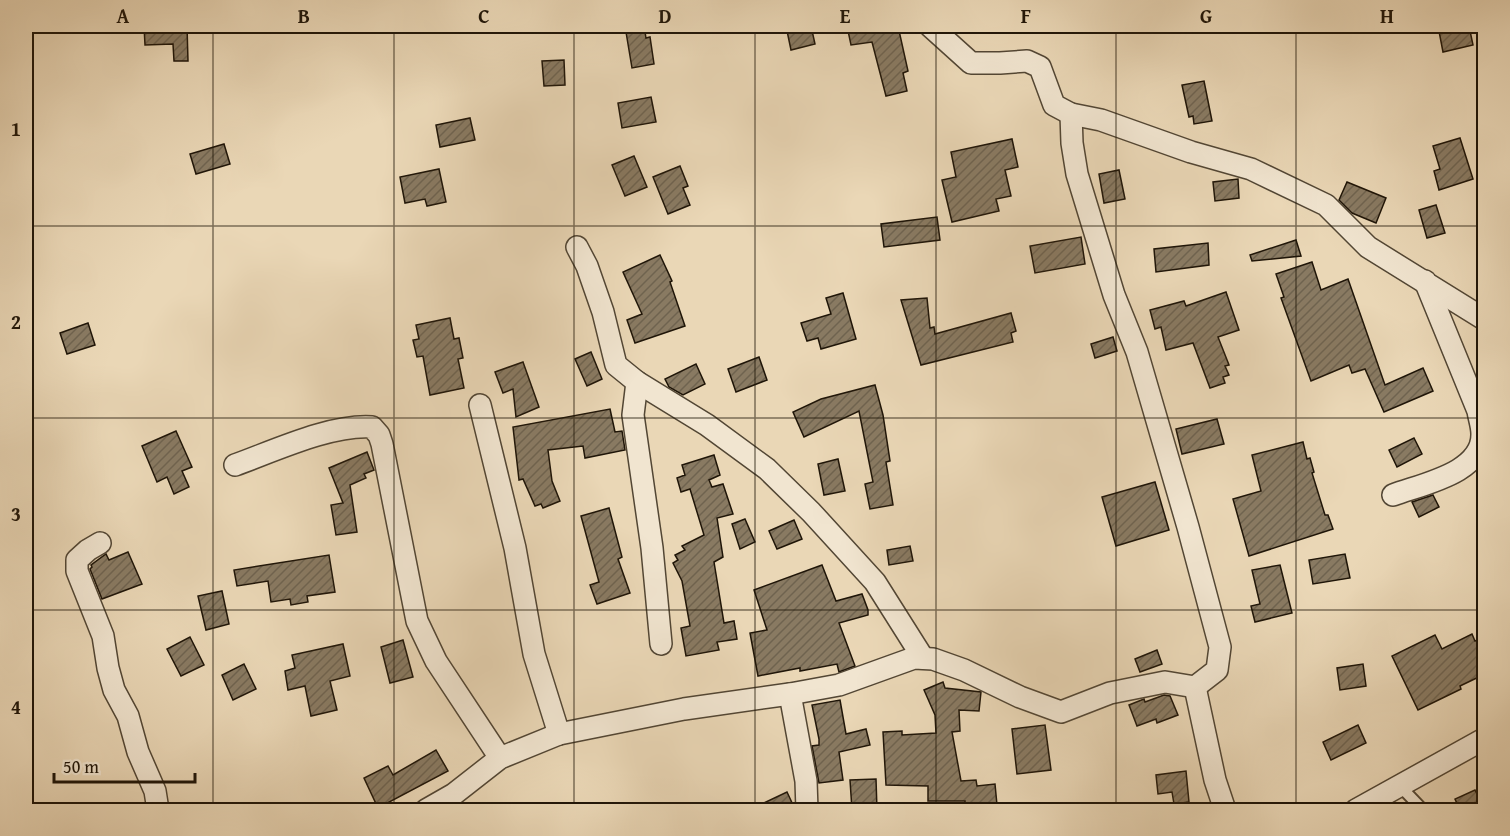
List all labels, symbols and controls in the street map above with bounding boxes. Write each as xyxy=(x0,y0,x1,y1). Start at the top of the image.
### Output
text: A xyxy=(117,1,130,30)
text: B xyxy=(298,1,310,30)
text: C xyxy=(478,1,490,30)
text: D xyxy=(658,1,672,30)
text: E xyxy=(840,1,851,30)
text: F xyxy=(1021,1,1031,30)
text: G xyxy=(1200,1,1212,30)
text: H xyxy=(1380,1,1394,30)
text: 1 xyxy=(11,114,21,143)
text: 2 xyxy=(11,307,21,336)
text: 3 xyxy=(11,499,21,528)
text: 4 xyxy=(11,692,21,721)
scale bar xyxy=(54,746,195,784)
text: 50 m xyxy=(63,753,99,780)

